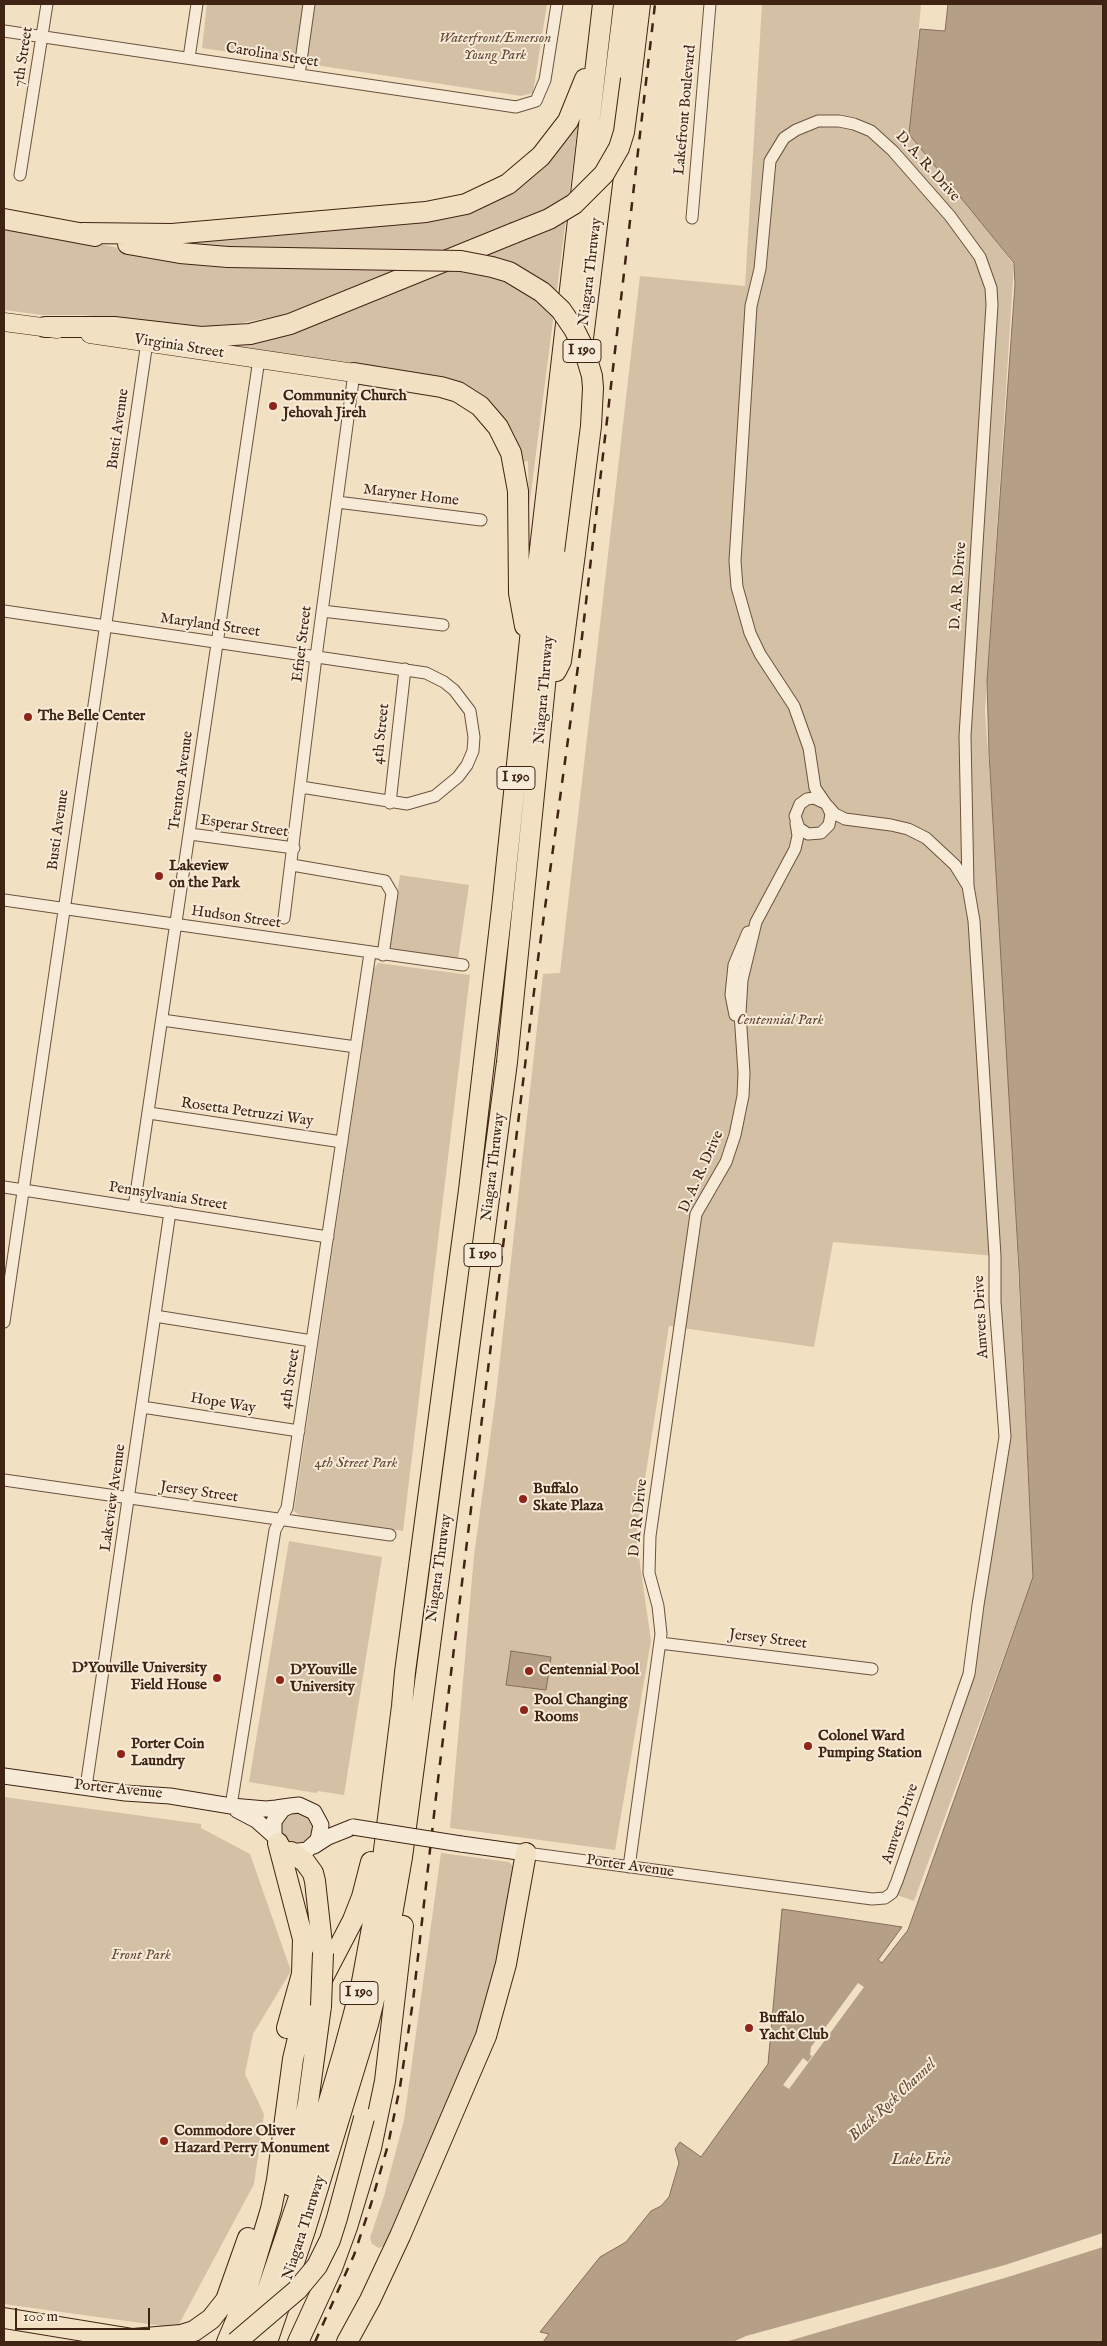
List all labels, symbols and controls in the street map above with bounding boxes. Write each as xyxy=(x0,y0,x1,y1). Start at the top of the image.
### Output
street label: 7th Street xyxy=(10,26,38,88)
park label: Waterfront/Emerson Young Park xyxy=(439,30,551,65)
street label: Carolina Street xyxy=(224,40,320,72)
street label: Lakefront Boulevard xyxy=(671,44,701,176)
street label: D. A. R. Drive xyxy=(891,128,963,206)
street label: Niagara Thruway xyxy=(575,217,607,327)
street label: Virginia Street xyxy=(133,331,225,363)
road number: I 190 xyxy=(563,340,601,362)
street label: Busti Avenue xyxy=(104,388,134,470)
place label: Community Church Jehovah Jireh xyxy=(283,388,407,423)
marker: Community Church Jehovah Jireh xyxy=(267,400,279,412)
street label: Maryner Home xyxy=(362,481,460,511)
street label: D. A. R. Drive xyxy=(947,541,971,631)
street label: Efner Street xyxy=(289,605,317,683)
street label: Maryland Street xyxy=(159,610,261,642)
street label: Niagara Thruway xyxy=(531,635,559,745)
street label: 4th Street xyxy=(370,703,394,765)
place label: The Belle Center xyxy=(38,708,145,726)
marker: The Belle Center xyxy=(22,711,34,723)
street label: Trenton Avenue xyxy=(166,730,198,832)
road number: I 190 xyxy=(497,766,535,790)
street label: Busti Avenue xyxy=(44,789,74,871)
street label: Esperar Street xyxy=(199,812,289,842)
place label: Lakeview on the Park xyxy=(169,858,240,893)
marker: Lakeview on the Park xyxy=(153,870,165,882)
street label: Hudson Street xyxy=(190,903,282,933)
park label: Centennial Park xyxy=(737,1012,823,1030)
street label: Rosetta Petruzzi Way xyxy=(180,1095,314,1131)
street label: Niagara Thruway xyxy=(478,1112,510,1222)
street label: D. A. R. Drive xyxy=(676,1128,728,1216)
street label: Pennsylvania Street xyxy=(107,1179,229,1215)
road number: I 190 xyxy=(464,1244,502,1266)
street label: Amvets Drive xyxy=(971,1275,993,1359)
street label: 4th Street xyxy=(277,1347,305,1411)
street label: Hope Way xyxy=(189,1390,257,1418)
street label: Lakeview Avenue xyxy=(98,1443,130,1553)
park label: 4th Street Park xyxy=(314,1455,398,1473)
street label: D A R Drive xyxy=(626,1478,652,1558)
street label: Jersey Street xyxy=(159,1479,239,1507)
place label: Buffalo Skate Plaza xyxy=(533,1481,603,1516)
marker: Buffalo Skate Plaza xyxy=(517,1493,529,1505)
street label: Niagara Thruway xyxy=(423,1513,457,1623)
street label: Jersey Street xyxy=(728,1626,808,1654)
place label: D'Youville University Field House xyxy=(72,1660,207,1695)
place label: D'Youville University xyxy=(290,1662,357,1697)
place label: Centennial Pool xyxy=(539,1662,639,1680)
marker: Centennial Pool xyxy=(523,1665,535,1677)
marker: D'Youville University Field House xyxy=(211,1672,223,1684)
marker: D'Youville University xyxy=(274,1674,286,1686)
place label: Pool Changing Rooms xyxy=(534,1692,627,1727)
marker: Pool Changing Rooms xyxy=(518,1704,530,1716)
place label: Colonel Ward Pumping Station xyxy=(818,1728,922,1763)
place label: Porter Coin Laundry xyxy=(131,1736,204,1771)
marker: Colonel Ward Pumping Station xyxy=(802,1740,814,1752)
marker: Porter Coin Laundry xyxy=(115,1748,127,1760)
street label: Porter Avenue xyxy=(73,1776,163,1804)
street label: Amvets Drive xyxy=(879,1782,923,1866)
street label: Porter Avenue xyxy=(585,1852,675,1882)
park label: Front Park xyxy=(111,1947,171,1965)
road number: I 190 xyxy=(340,1982,378,2005)
place label: Buffalo Yacht Club xyxy=(759,2010,829,2045)
marker: Buffalo Yacht Club xyxy=(743,2022,755,2034)
water label: Black Rock Channel xyxy=(845,2056,941,2146)
place label: Commodore Oliver Hazard Perry Monument xyxy=(174,2123,330,2158)
marker: Commodore Oliver Hazard Perry Monument xyxy=(158,2135,170,2147)
water label: Lake Erie xyxy=(892,2151,950,2171)
street label: Niagara Thruway xyxy=(280,2173,330,2283)
scale bar xyxy=(18,2298,152,2330)
text: 100 m xyxy=(23,2307,58,2326)

